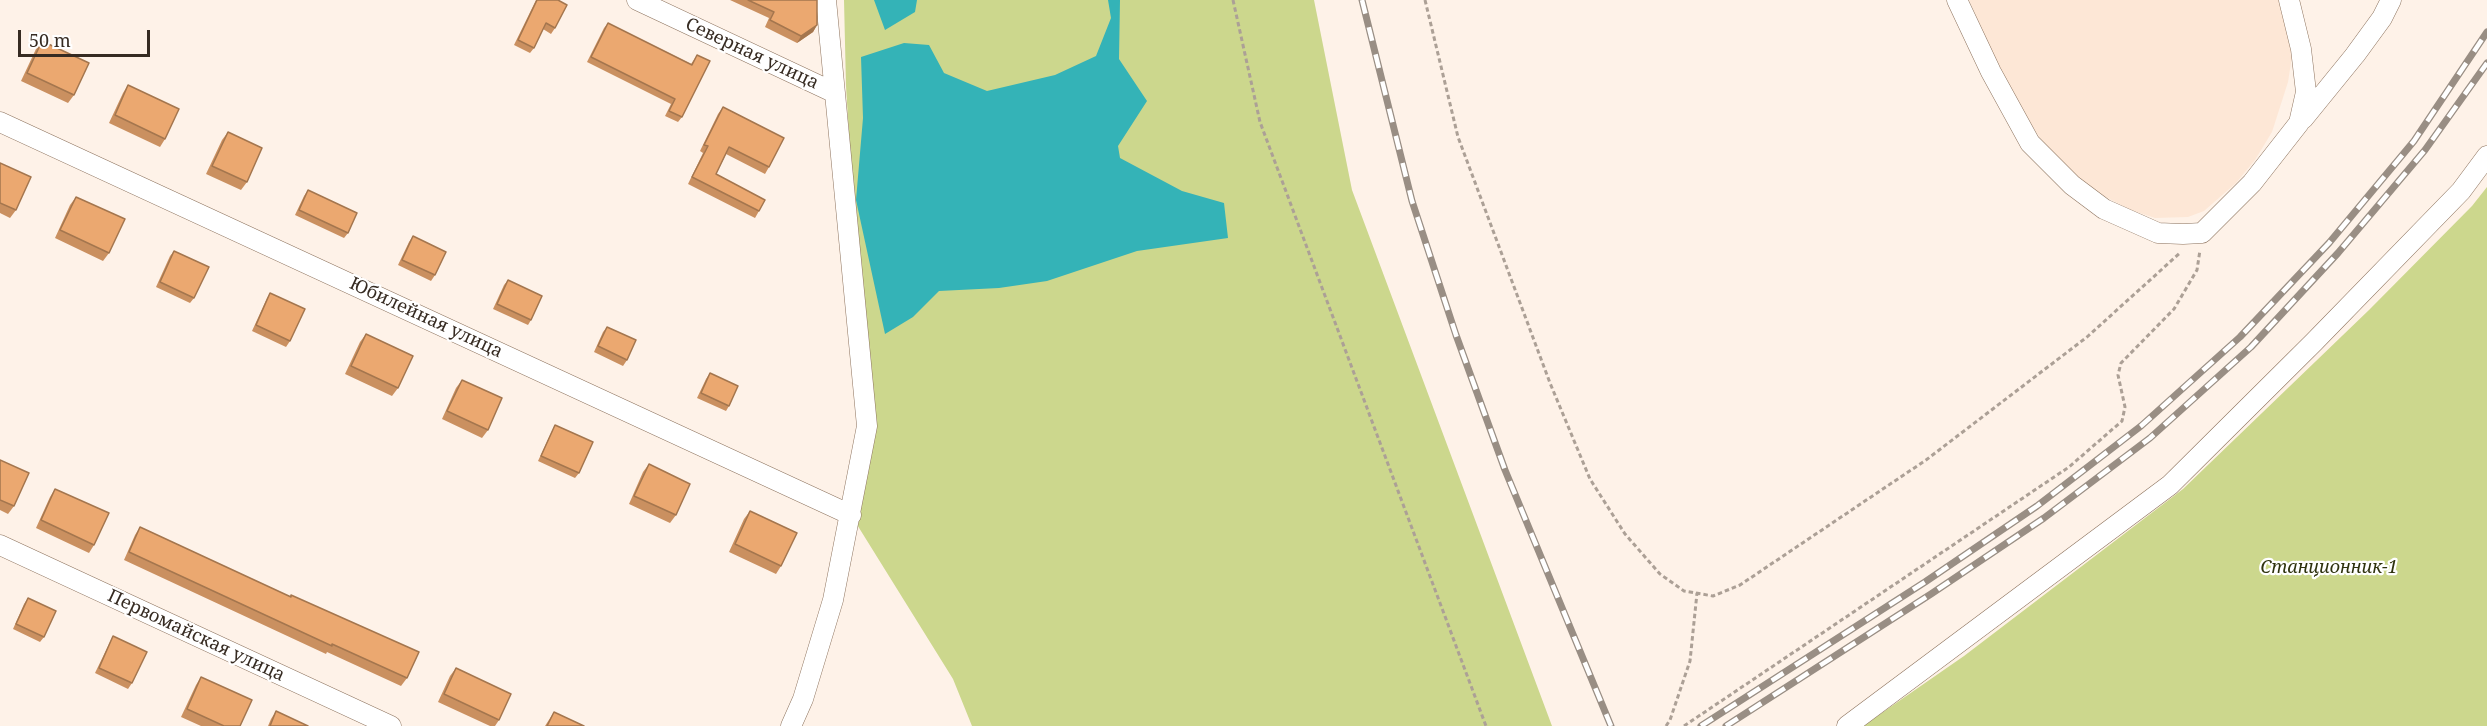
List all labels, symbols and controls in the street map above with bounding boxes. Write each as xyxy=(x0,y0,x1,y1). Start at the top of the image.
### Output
street label: Северная улица xyxy=(682,14,822,94)
scale bar xyxy=(21,18,153,56)
text: 50 m xyxy=(29,28,71,52)
street label: Юбилейная улица xyxy=(346,273,506,363)
park label: Станционник-1 xyxy=(2260,557,2398,579)
street label: Первомайская улица xyxy=(104,585,288,687)

